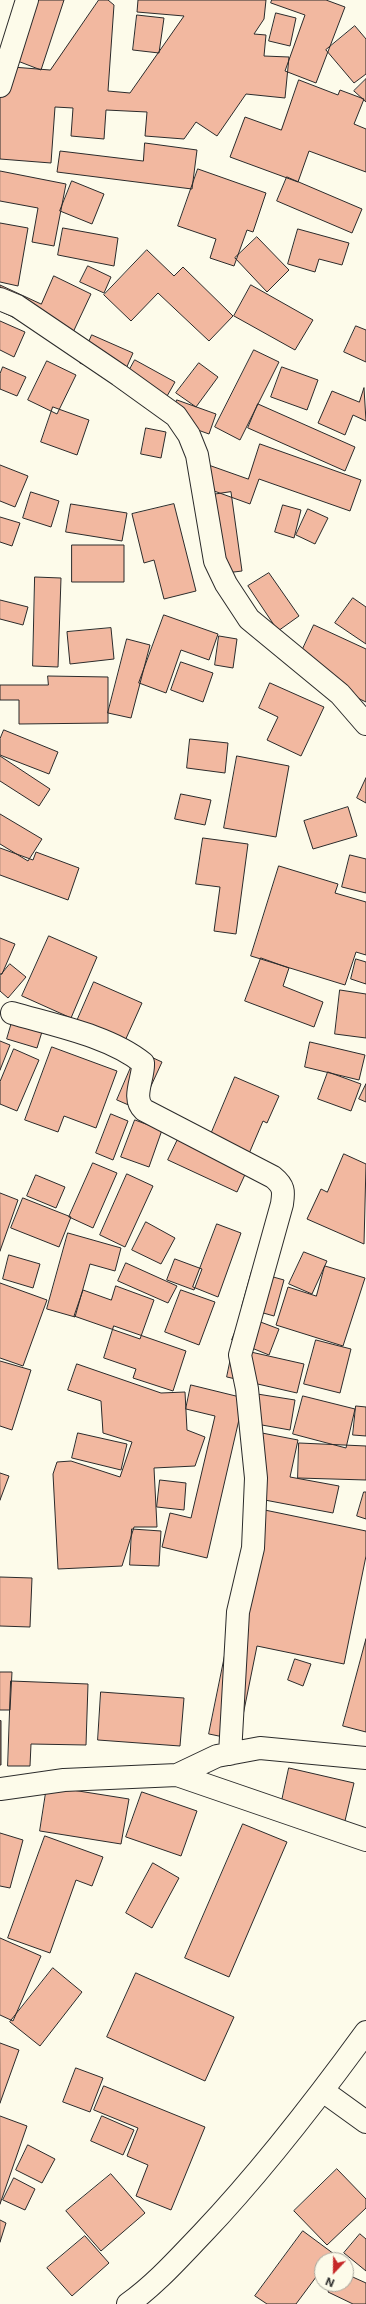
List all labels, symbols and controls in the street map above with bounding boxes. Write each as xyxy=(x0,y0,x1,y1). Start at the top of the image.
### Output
north arrow xyxy=(314,2252,354,2292)
text: N xyxy=(323,2274,336,2290)

